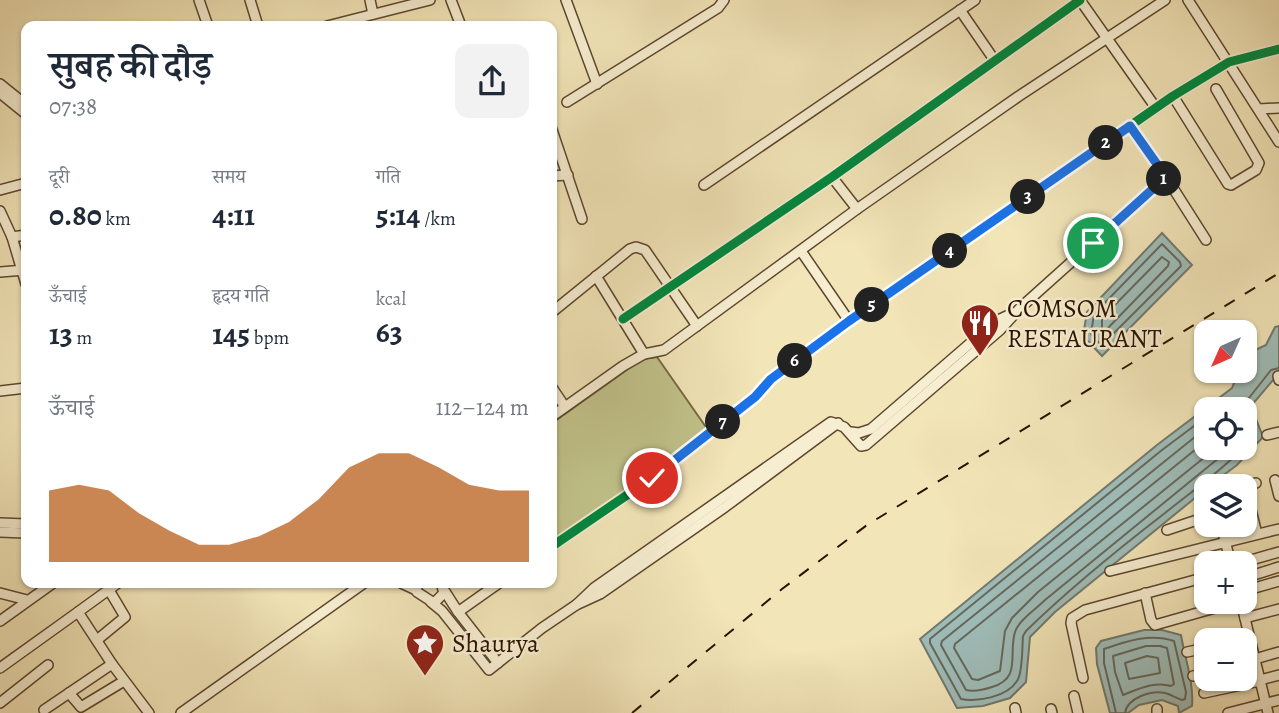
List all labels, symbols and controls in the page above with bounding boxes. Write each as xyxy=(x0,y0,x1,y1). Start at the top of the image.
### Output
text: सुबह की दौड़ xyxy=(49,39,212,91)
button: share xyxy=(455,44,529,118)
text: 07:38 xyxy=(49,91,97,122)
pin: 2 xyxy=(1088,125,1124,160)
text: 2 xyxy=(1101,129,1110,155)
pin: 1 xyxy=(1146,162,1182,196)
text: दूरी xyxy=(49,164,70,190)
text: समय xyxy=(212,164,246,190)
text: गति xyxy=(376,164,401,190)
text: 1 xyxy=(1160,165,1167,191)
pin: 3 xyxy=(1010,180,1046,214)
text: 3 xyxy=(1023,183,1032,209)
text: 0.80 xyxy=(49,195,102,235)
text: 4:11 xyxy=(212,195,255,235)
text: 5:14 xyxy=(376,195,420,235)
text: km xyxy=(102,206,131,232)
text: /km xyxy=(420,206,456,232)
pin xyxy=(1063,213,1123,273)
icon: arrive xyxy=(1074,224,1112,262)
pin: 4 xyxy=(932,233,968,268)
text: 4 xyxy=(945,237,954,263)
text: ऊँचाई xyxy=(49,283,86,309)
text: हृदय गति xyxy=(212,283,269,309)
text: kcal xyxy=(376,286,406,312)
pin: 5 xyxy=(854,288,890,322)
text: 5 xyxy=(867,291,876,317)
place label: COMSOM RESTAURANT xyxy=(1007,291,1162,356)
restaurant icon: COMSOM RESTAURANT xyxy=(959,302,1001,357)
text: 63 xyxy=(376,312,403,352)
text: 13 xyxy=(49,314,73,354)
text: 145 xyxy=(212,314,250,354)
north arrow xyxy=(1194,320,1256,383)
map controls xyxy=(1194,320,1257,691)
text: m xyxy=(73,325,92,351)
text: bpm xyxy=(250,325,289,351)
pin: 6 xyxy=(778,344,812,378)
text: 6 xyxy=(790,347,799,373)
text: ऊँचाई xyxy=(49,392,94,423)
text: 112–124 m xyxy=(435,392,529,423)
button: locate xyxy=(1194,397,1257,460)
pin: 7 xyxy=(706,404,740,440)
text: 7 xyxy=(718,408,727,434)
pin xyxy=(622,448,682,508)
icon: check xyxy=(633,459,671,497)
button: layers xyxy=(1194,474,1257,537)
button: + xyxy=(1194,551,1257,614)
place icon: Shaurya xyxy=(404,622,446,677)
place label: Shaurya xyxy=(452,626,539,661)
button: − xyxy=(1194,628,1257,691)

